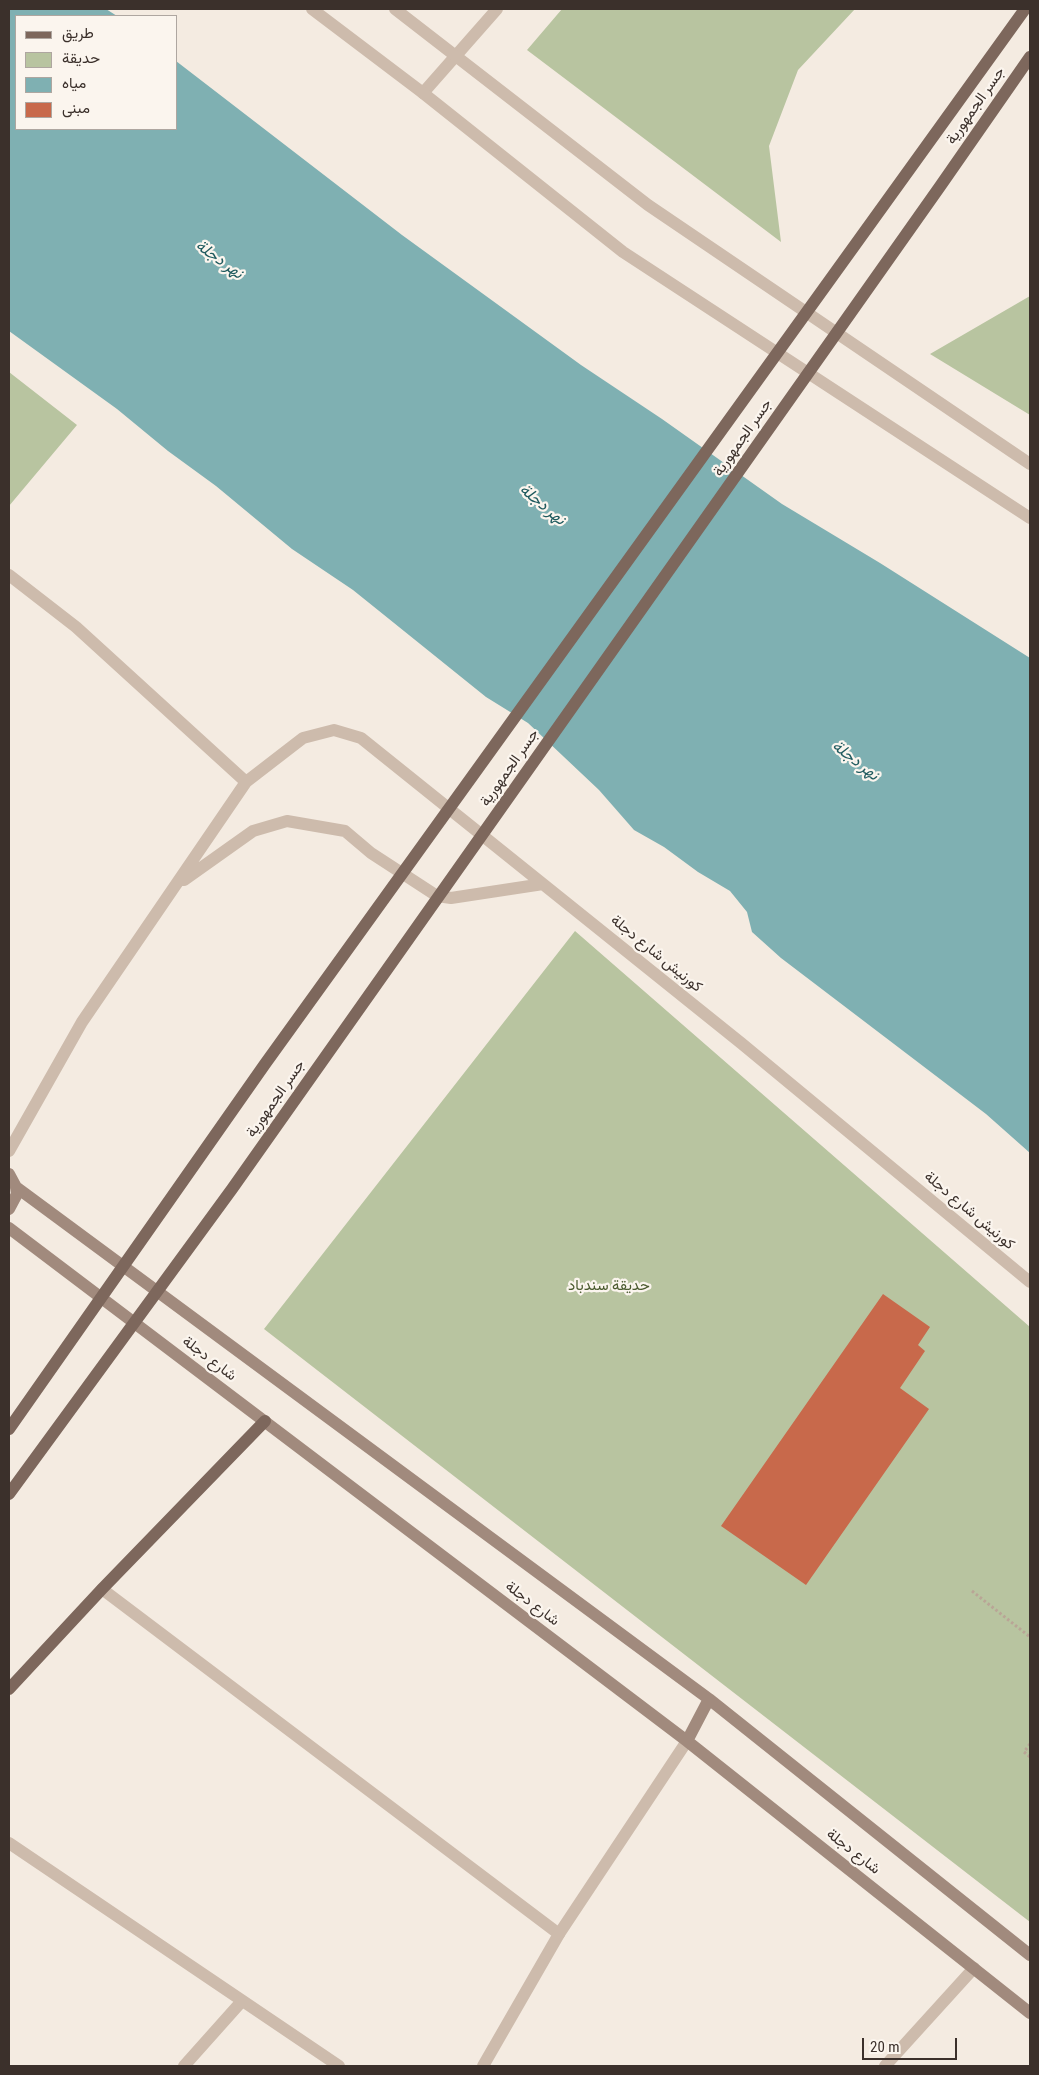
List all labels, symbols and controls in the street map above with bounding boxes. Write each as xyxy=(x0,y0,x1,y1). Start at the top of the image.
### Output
legend xyxy=(15,15,178,130)
text: طريق xyxy=(62,24,94,42)
text: حديقة xyxy=(62,49,100,67)
street label: جسر الجمهورية xyxy=(943,64,1009,148)
text: مياه xyxy=(62,74,86,92)
text: مبنى xyxy=(62,99,90,117)
water label: نهر دجلة xyxy=(191,236,247,284)
street label: جسر الجمهورية xyxy=(710,396,776,480)
water label: نهر دجلة xyxy=(515,480,569,530)
street label: جسر الجمهورية xyxy=(477,726,543,810)
water label: نهر دجلة xyxy=(828,737,882,785)
street label: كورنيش شارع دجلة xyxy=(607,912,705,996)
street label: جسر الجمهورية xyxy=(243,1057,309,1141)
street label: كورنيش شارع دجلة xyxy=(920,1168,1018,1254)
park label: حديقة سندباد xyxy=(568,1277,650,1295)
street label: شارع دجلة xyxy=(178,1333,240,1385)
street label: شارع دجلة xyxy=(501,1578,563,1630)
street label: شارع دجلة xyxy=(822,1825,884,1879)
scale bar xyxy=(864,2028,959,2060)
text: 20 m xyxy=(870,2038,900,2056)

